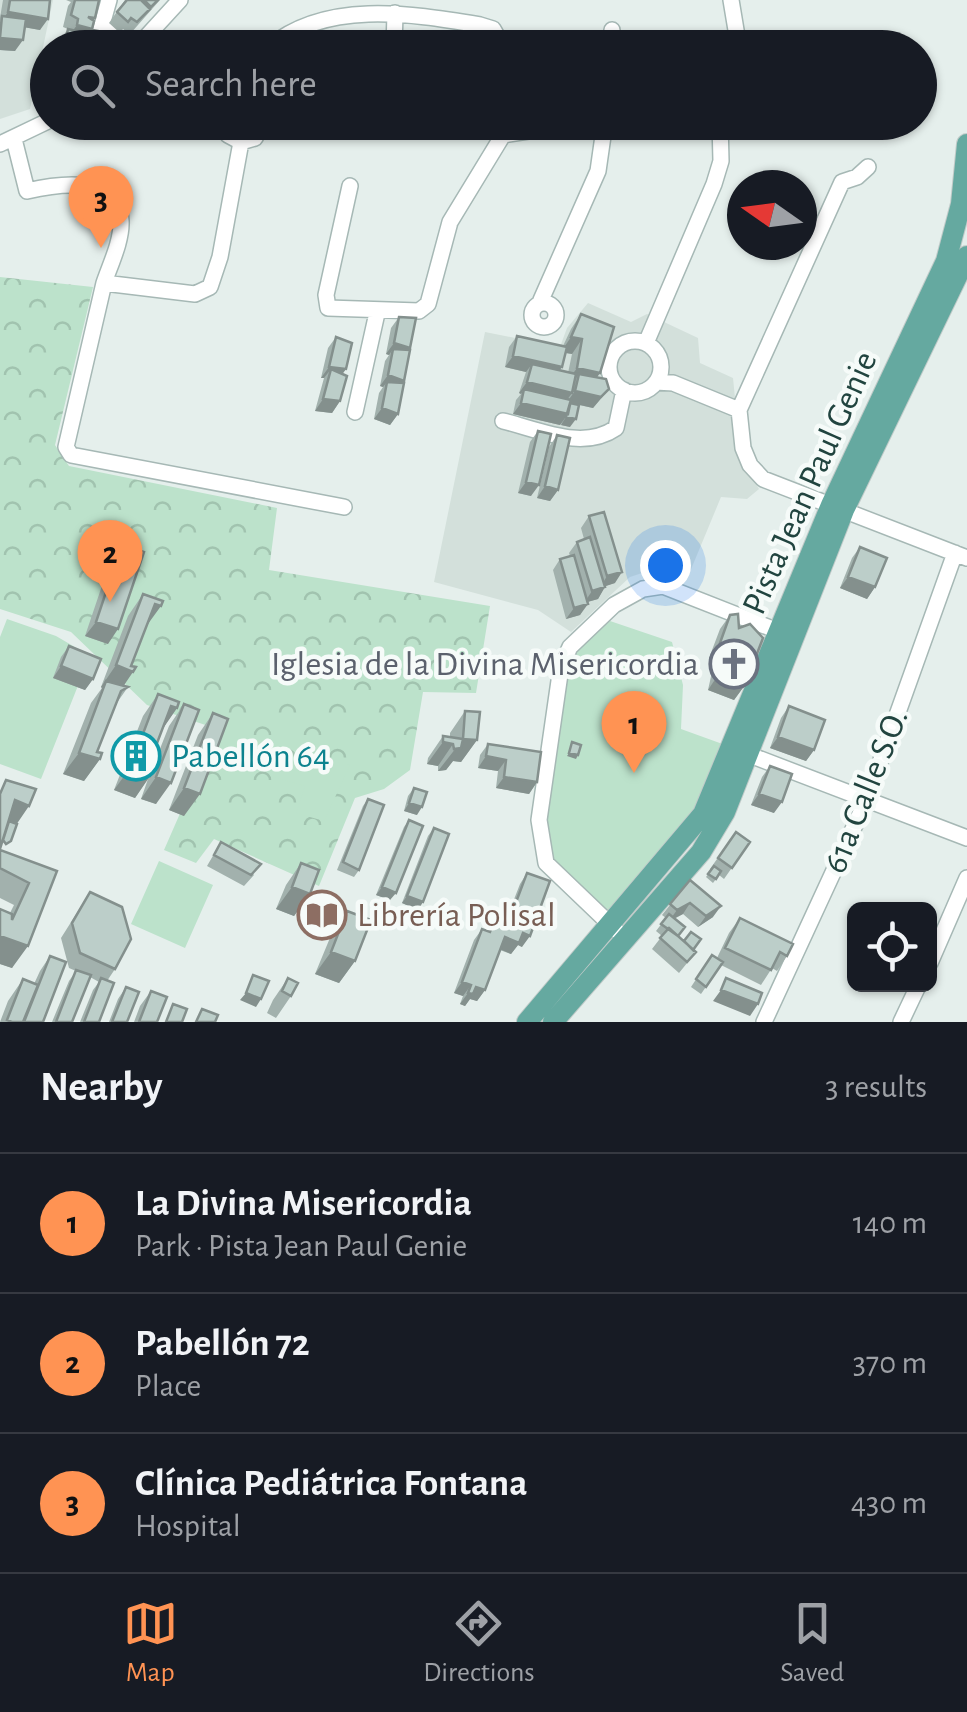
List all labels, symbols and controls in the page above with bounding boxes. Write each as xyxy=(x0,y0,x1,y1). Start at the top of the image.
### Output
search box xyxy=(30,30,937,140)
icon: search xyxy=(65,58,120,113)
text: Search here xyxy=(145,66,317,104)
pin: 3 xyxy=(68,166,134,248)
north arrow xyxy=(727,170,817,260)
street label: Pista Jean Paul Genie xyxy=(736,346,884,620)
pin: 2 xyxy=(78,520,142,602)
your location xyxy=(640,540,691,591)
church icon: Iglesia de la Divina Misericordia xyxy=(708,638,760,690)
place label: Iglesia de la Divina Misericordia xyxy=(271,647,699,682)
pin: 1 xyxy=(602,690,666,773)
street label: 61a Calle S.O. xyxy=(817,704,915,878)
building icon: Pabellón 64 xyxy=(110,730,162,782)
place label: Pabellón 64 xyxy=(171,739,330,774)
library icon: Librería Polisal xyxy=(296,889,348,941)
place label: Librería Polisal xyxy=(357,898,556,933)
map controls xyxy=(847,902,937,992)
button: locate xyxy=(847,902,937,992)
text: Nearby xyxy=(40,1066,163,1108)
text: 3 results xyxy=(825,1071,927,1103)
text: La Divina Misericordia xyxy=(135,1185,472,1223)
text: 1 xyxy=(67,1207,78,1239)
text: 140 m xyxy=(853,1207,927,1239)
text: Park · Pista Jean Paul Genie xyxy=(135,1230,467,1262)
text: Pabellón 72 xyxy=(135,1325,310,1363)
text: 2 xyxy=(65,1347,80,1379)
text: 370 m xyxy=(853,1347,927,1379)
text: Place xyxy=(135,1370,201,1402)
text: Clínica Pediátrica Fontana xyxy=(135,1465,527,1503)
text: 3 xyxy=(66,1487,79,1519)
text: 430 m xyxy=(851,1487,927,1519)
text: Hospital xyxy=(135,1510,241,1542)
tab: Map xyxy=(123,1596,178,1690)
tab: Directions xyxy=(423,1596,535,1690)
tab: Saved xyxy=(780,1596,844,1690)

